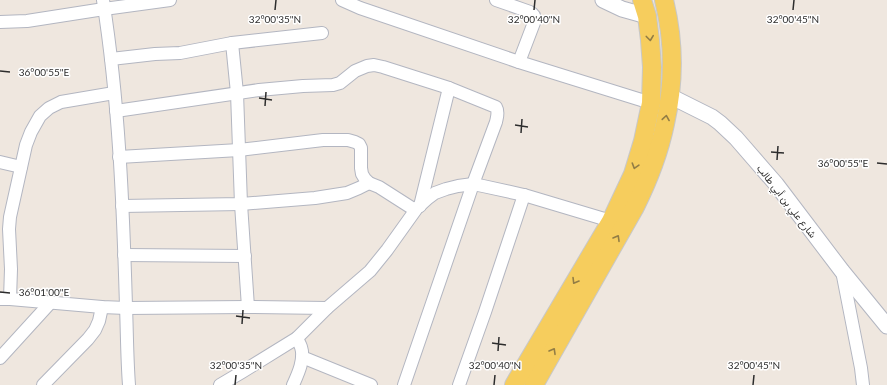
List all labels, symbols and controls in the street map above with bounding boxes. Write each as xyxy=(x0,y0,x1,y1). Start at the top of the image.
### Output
text: 32°00'35"N xyxy=(249,13,301,25)
text: 32°00'40"N xyxy=(508,13,560,25)
text: 32°00'45"N xyxy=(767,13,819,25)
one-way arrow xyxy=(645,35,654,41)
text: 36°00'55"E xyxy=(19,66,69,78)
one-way arrow xyxy=(661,115,670,121)
text: 36°00'55"E xyxy=(818,157,868,169)
one-way arrow xyxy=(631,162,640,169)
street label: شارع علي بن أبي طالب xyxy=(752,162,819,242)
one-way arrow xyxy=(613,235,620,242)
one-way arrow xyxy=(573,277,580,284)
text: 36°01'00"E xyxy=(19,286,69,298)
one-way arrow xyxy=(549,348,556,355)
text: 32°00'35"N xyxy=(210,359,262,371)
text: 32°00'40"N xyxy=(469,359,521,371)
text: 32°00'45"N xyxy=(728,359,780,371)

